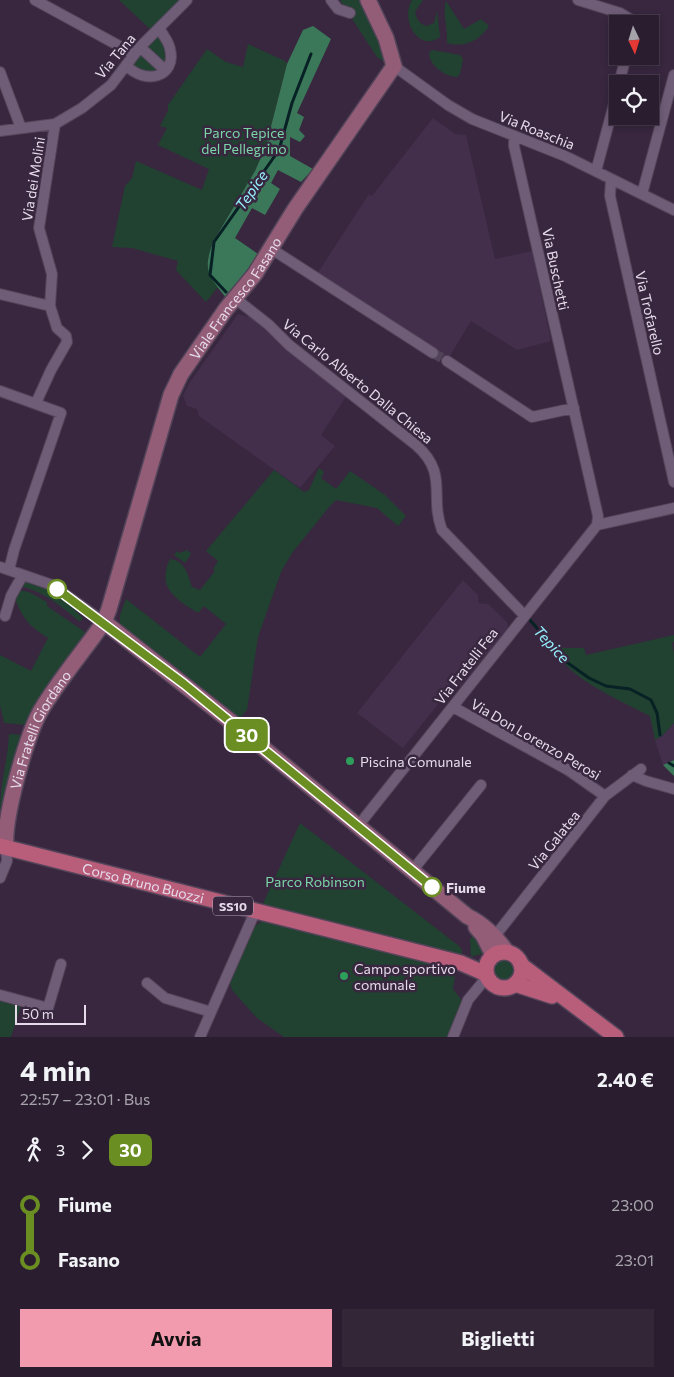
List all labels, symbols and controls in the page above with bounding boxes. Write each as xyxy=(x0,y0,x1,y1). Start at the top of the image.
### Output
north arrow xyxy=(609,15,659,65)
map controls xyxy=(609,15,659,125)
street label: Via Tana xyxy=(91,30,139,82)
button: locate xyxy=(609,75,659,125)
street label: Via Roaschia xyxy=(497,107,577,153)
park label: Parco Tepice del Pellegrino xyxy=(201,124,287,157)
street label: Via dei Molini xyxy=(18,135,48,223)
water label: Tepice xyxy=(231,167,271,213)
street label: Via Buschetti xyxy=(539,226,573,312)
street label: Viale Francesco Fasano xyxy=(185,234,284,362)
street label: Via Trofarello xyxy=(632,269,668,357)
street label: Via Carlo Alberto Dalla Chiesa xyxy=(279,315,437,447)
unlabelled marker xyxy=(47,579,67,599)
water label: Tepice xyxy=(530,622,574,666)
street label: Via Fratelli Fea xyxy=(431,624,501,708)
street label: Via Fratelli Giordano xyxy=(6,667,74,791)
street label: Via Don Lorenzo Perosi xyxy=(468,695,604,783)
line badge: 30 xyxy=(224,719,270,751)
text: 30 xyxy=(236,724,258,746)
place label: Piscina Comunale xyxy=(360,753,472,770)
marker: Piscina Comunale xyxy=(344,755,356,767)
street label: Via Galatea xyxy=(525,807,583,873)
street label: Corso Bruno Buozzi xyxy=(81,859,206,906)
park label: Parco Robinson xyxy=(265,873,365,890)
marker: Fiume xyxy=(422,877,442,897)
place label: Fiume xyxy=(446,879,486,896)
road number: SS10 xyxy=(213,896,253,916)
place label: Campo sportivo comunale xyxy=(354,960,456,993)
marker: Campo sportivo comunale xyxy=(338,970,350,982)
scale bar xyxy=(15,1002,86,1025)
text: 50 m xyxy=(22,1005,54,1022)
text: 4 min xyxy=(20,1053,91,1087)
text: 2.40 € xyxy=(597,1068,654,1091)
text: 22:57 – 23:01 · Bus xyxy=(20,1089,150,1108)
icon: walk xyxy=(20,1136,48,1164)
icon: forward xyxy=(73,1136,101,1164)
text: 30 xyxy=(119,1139,142,1161)
text: 3 xyxy=(56,1140,65,1159)
text: Fiume xyxy=(58,1193,112,1216)
text: 23:00 xyxy=(611,1195,654,1214)
text: Fasano xyxy=(58,1248,120,1271)
text: 23:01 xyxy=(615,1250,654,1269)
button: Avvia xyxy=(20,1309,332,1367)
button: Biglietti xyxy=(342,1309,654,1367)

